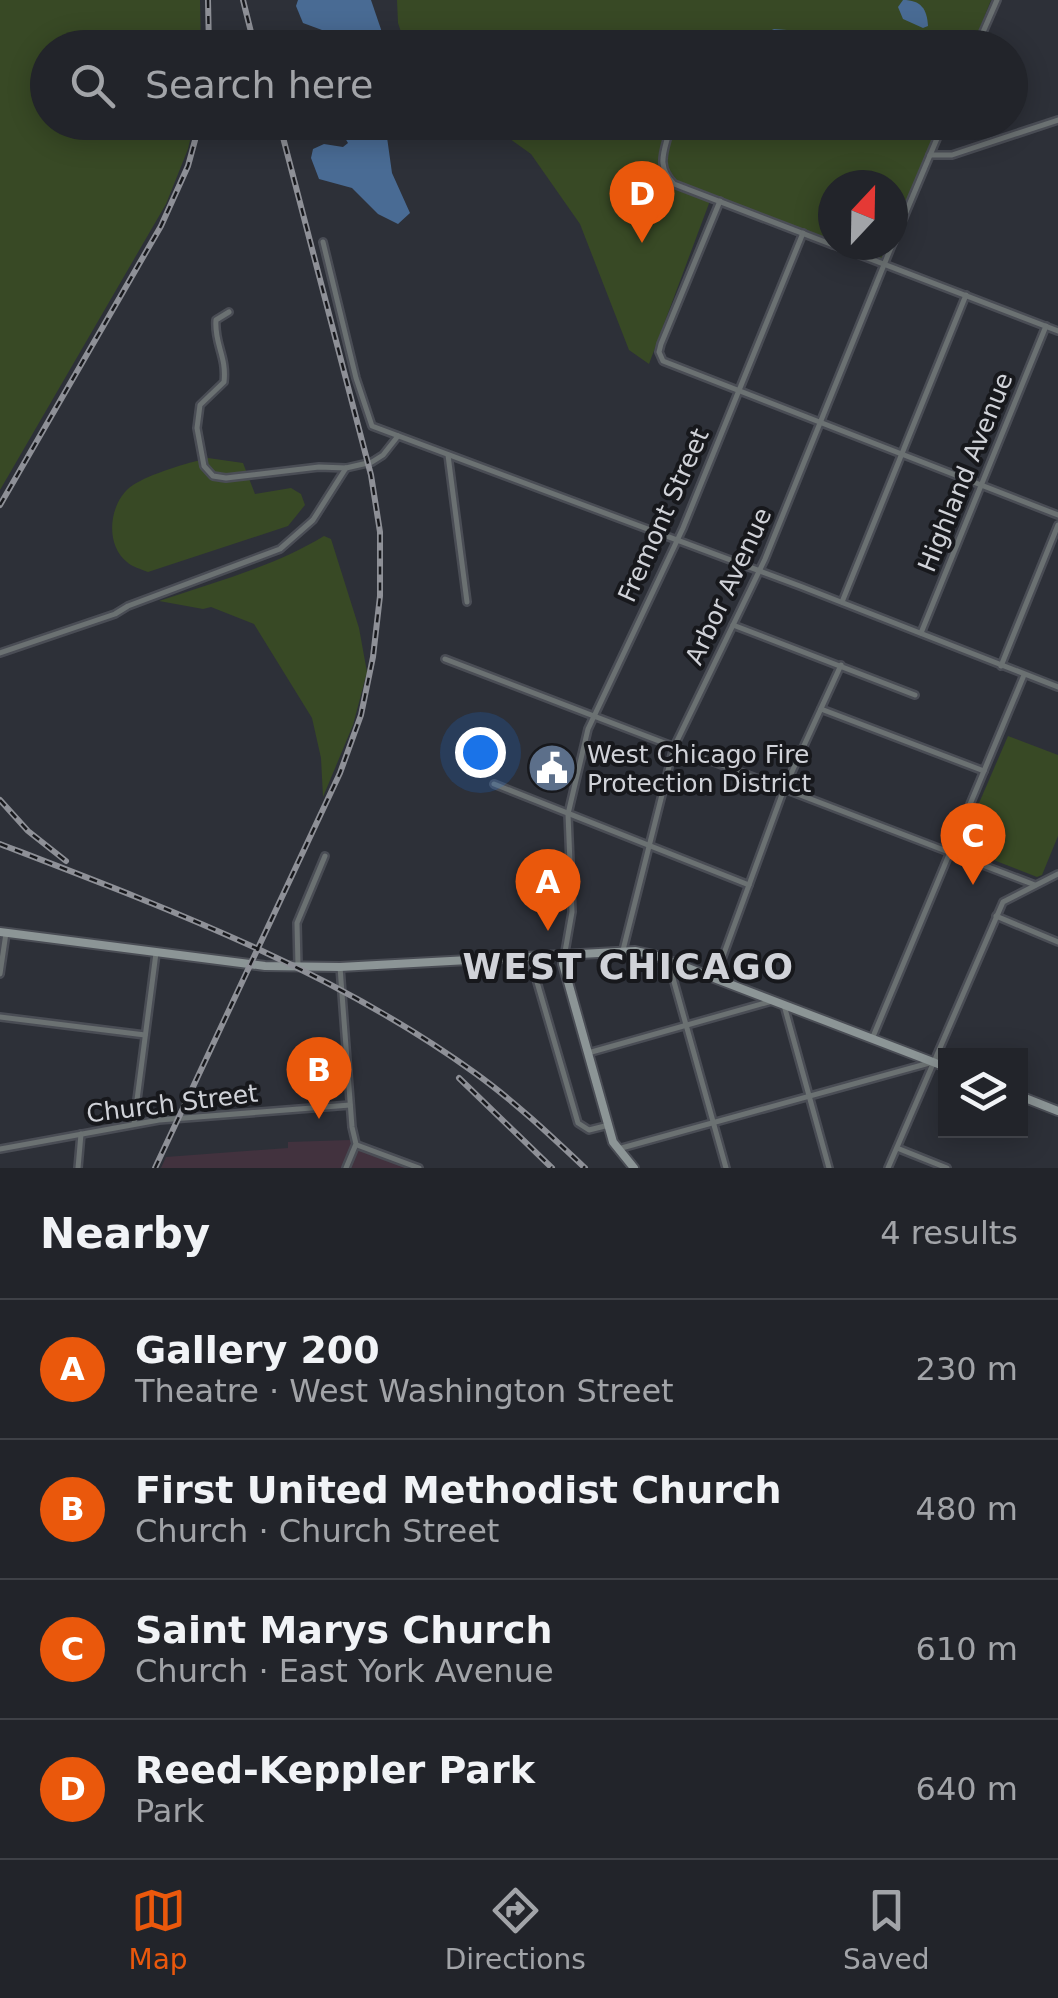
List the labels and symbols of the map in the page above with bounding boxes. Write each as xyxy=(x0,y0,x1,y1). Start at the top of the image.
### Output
pin: D xyxy=(610,160,674,243)
north arrow xyxy=(818,170,908,260)
street label: Highland Avenue xyxy=(912,368,1019,576)
street label: Fremont Street xyxy=(612,424,715,606)
street label: Arbor Avenue xyxy=(679,503,777,669)
your location xyxy=(455,727,506,778)
place label: West Chicago Fire Protection District xyxy=(587,740,811,798)
public building icon: West Chicago Fire Protection District xyxy=(526,742,578,794)
pin: C xyxy=(940,802,1006,885)
pin: A xyxy=(516,848,580,931)
district label: WEST CHICAGO xyxy=(462,947,796,987)
pin: B xyxy=(286,1036,352,1119)
street label: Church Street xyxy=(85,1079,260,1128)

